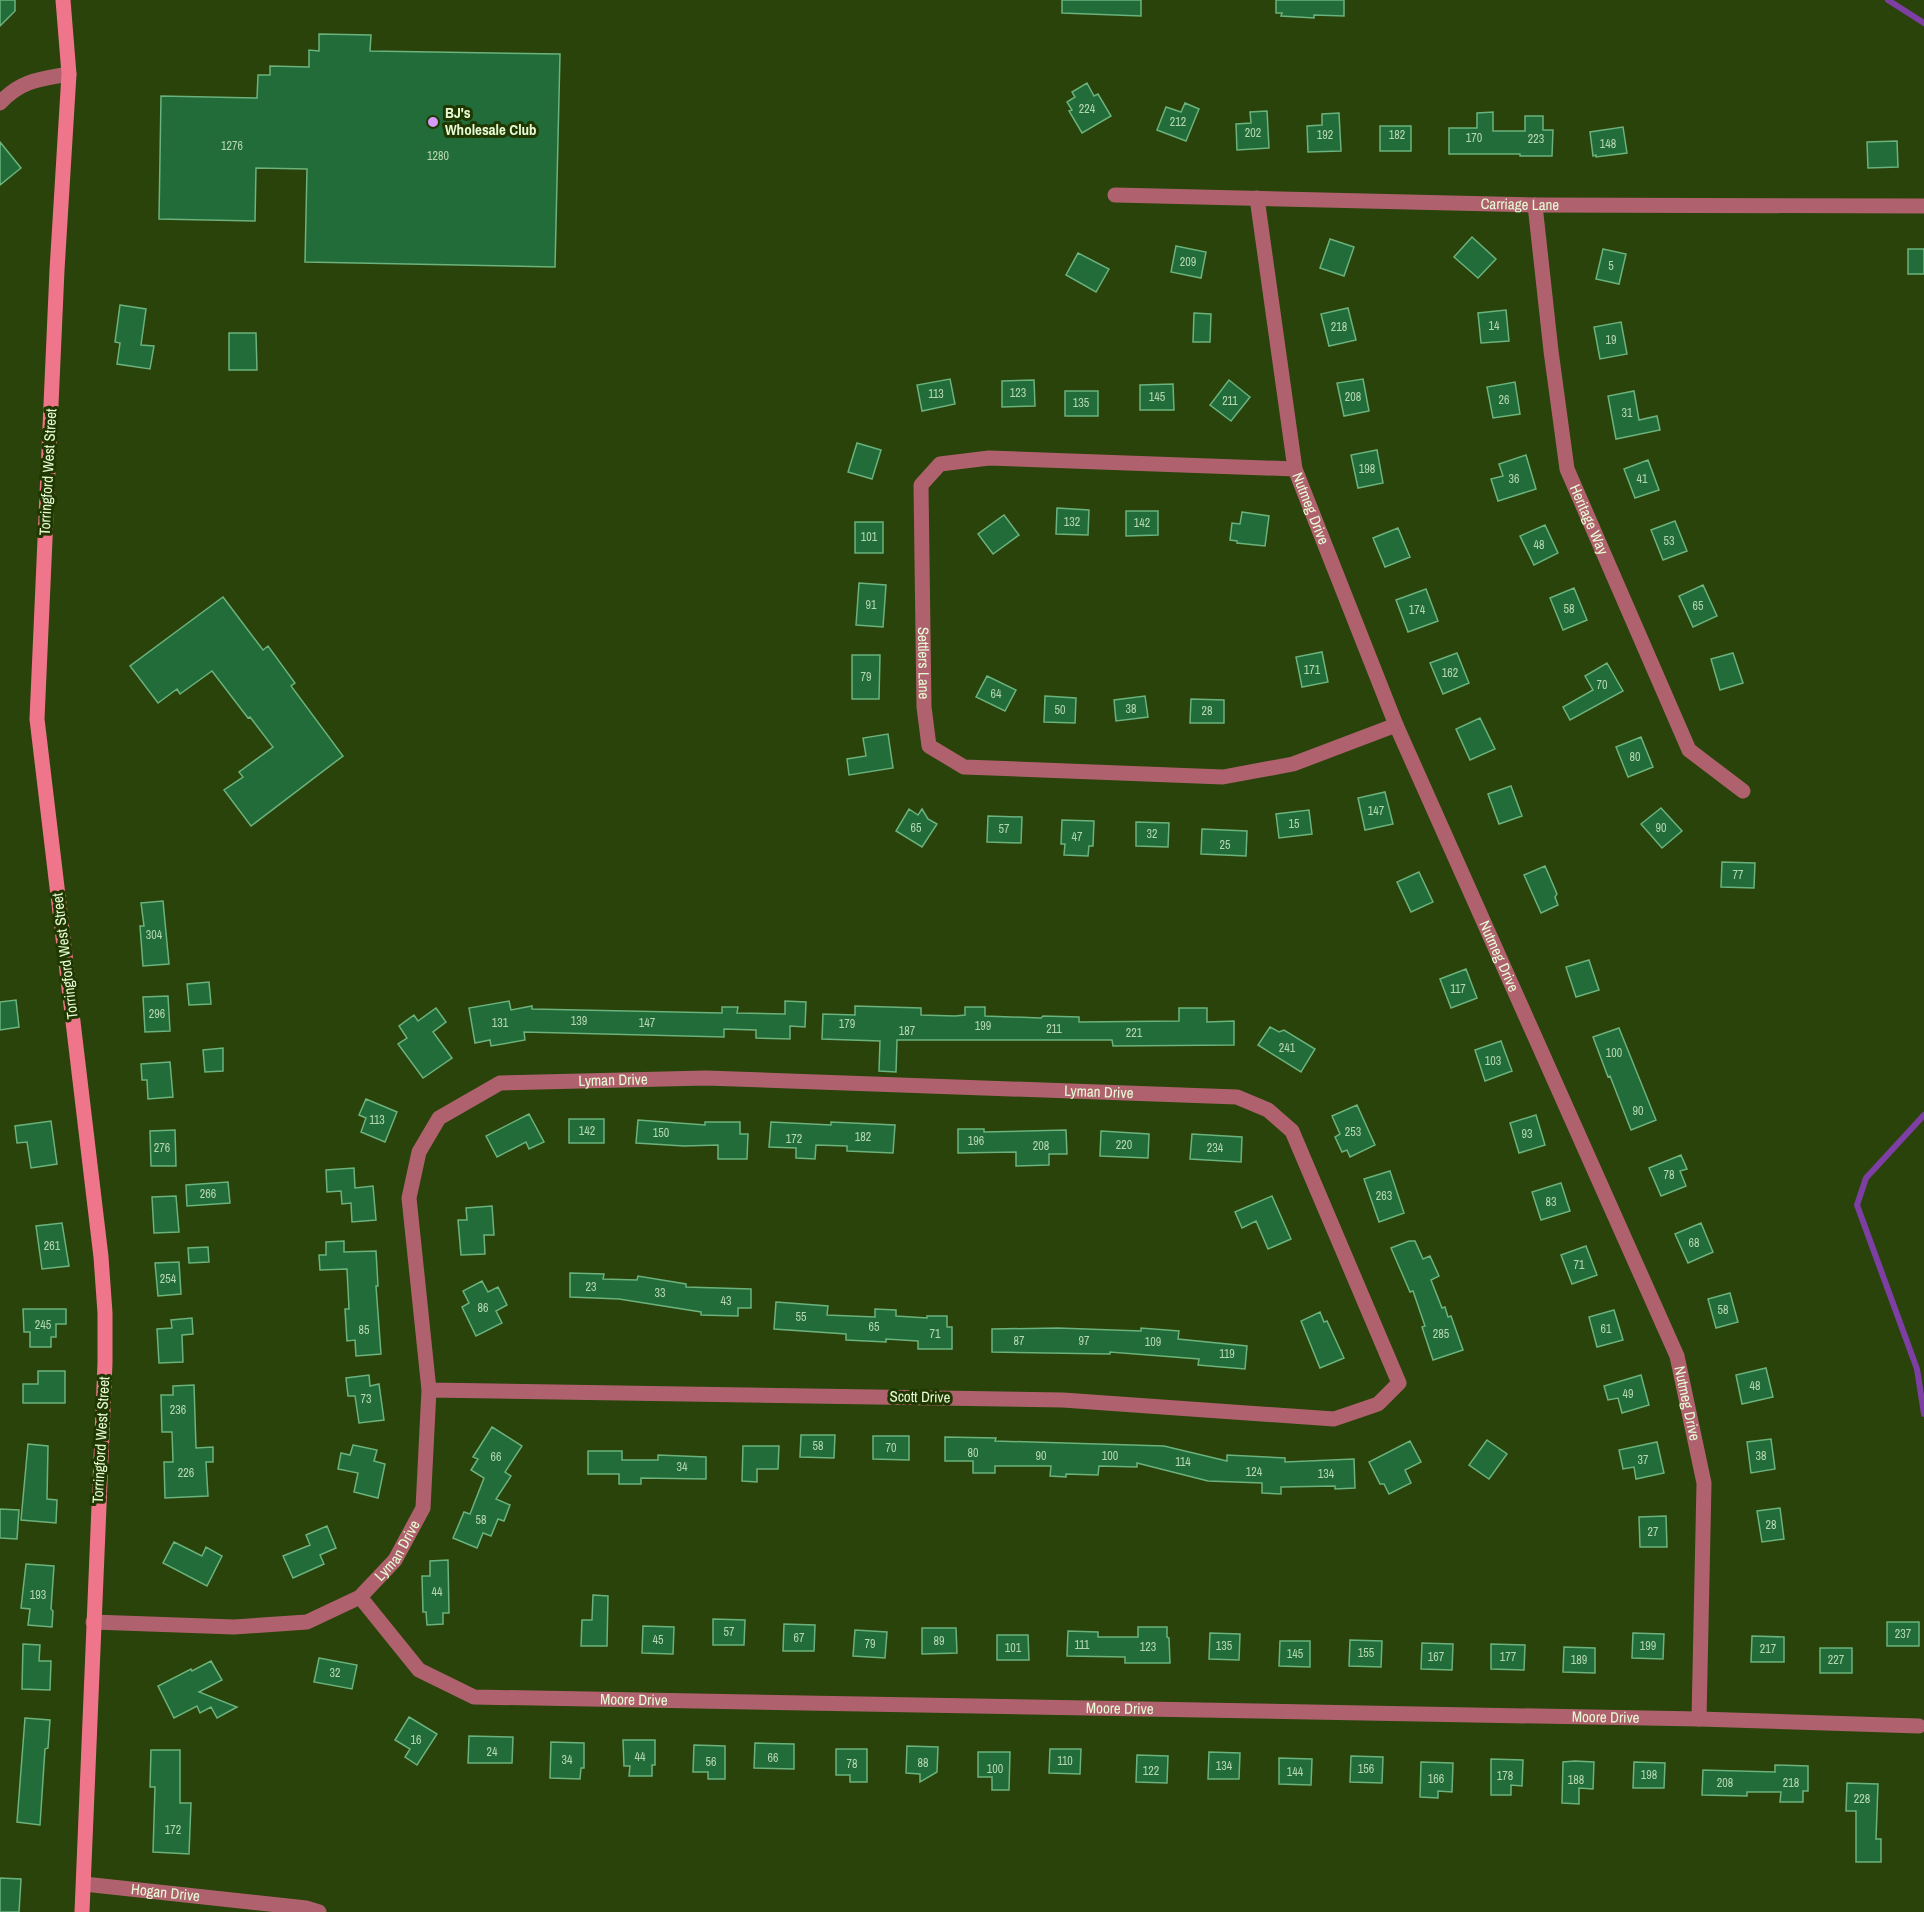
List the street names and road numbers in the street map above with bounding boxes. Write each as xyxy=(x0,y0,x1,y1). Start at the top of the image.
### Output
street label: Carriage Lane xyxy=(1480,193,1559,215)
street label: Torringford West Street xyxy=(34,407,61,536)
street label: Nutmeg Drive xyxy=(1287,469,1335,548)
street label: Heritage Way xyxy=(1565,481,1614,559)
street label: Settlers Lane xyxy=(913,627,935,700)
street label: Torringford West Street xyxy=(46,891,83,1020)
street label: Nutmeg Drive xyxy=(1474,917,1525,995)
street label: Lyman Drive xyxy=(578,1068,648,1091)
street label: Lyman Drive xyxy=(1064,1080,1134,1103)
street label: Nutmeg Drive xyxy=(1669,1364,1706,1443)
street label: Torringford West Street xyxy=(87,1375,114,1504)
street label: Scott Drive xyxy=(889,1385,951,1408)
street label: Lyman Drive xyxy=(370,1516,425,1585)
street label: Moore Drive xyxy=(600,1688,668,1710)
street label: Moore Drive xyxy=(1086,1697,1154,1719)
street label: Moore Drive xyxy=(1572,1706,1640,1728)
street label: Hogan Drive xyxy=(130,1878,201,1906)

